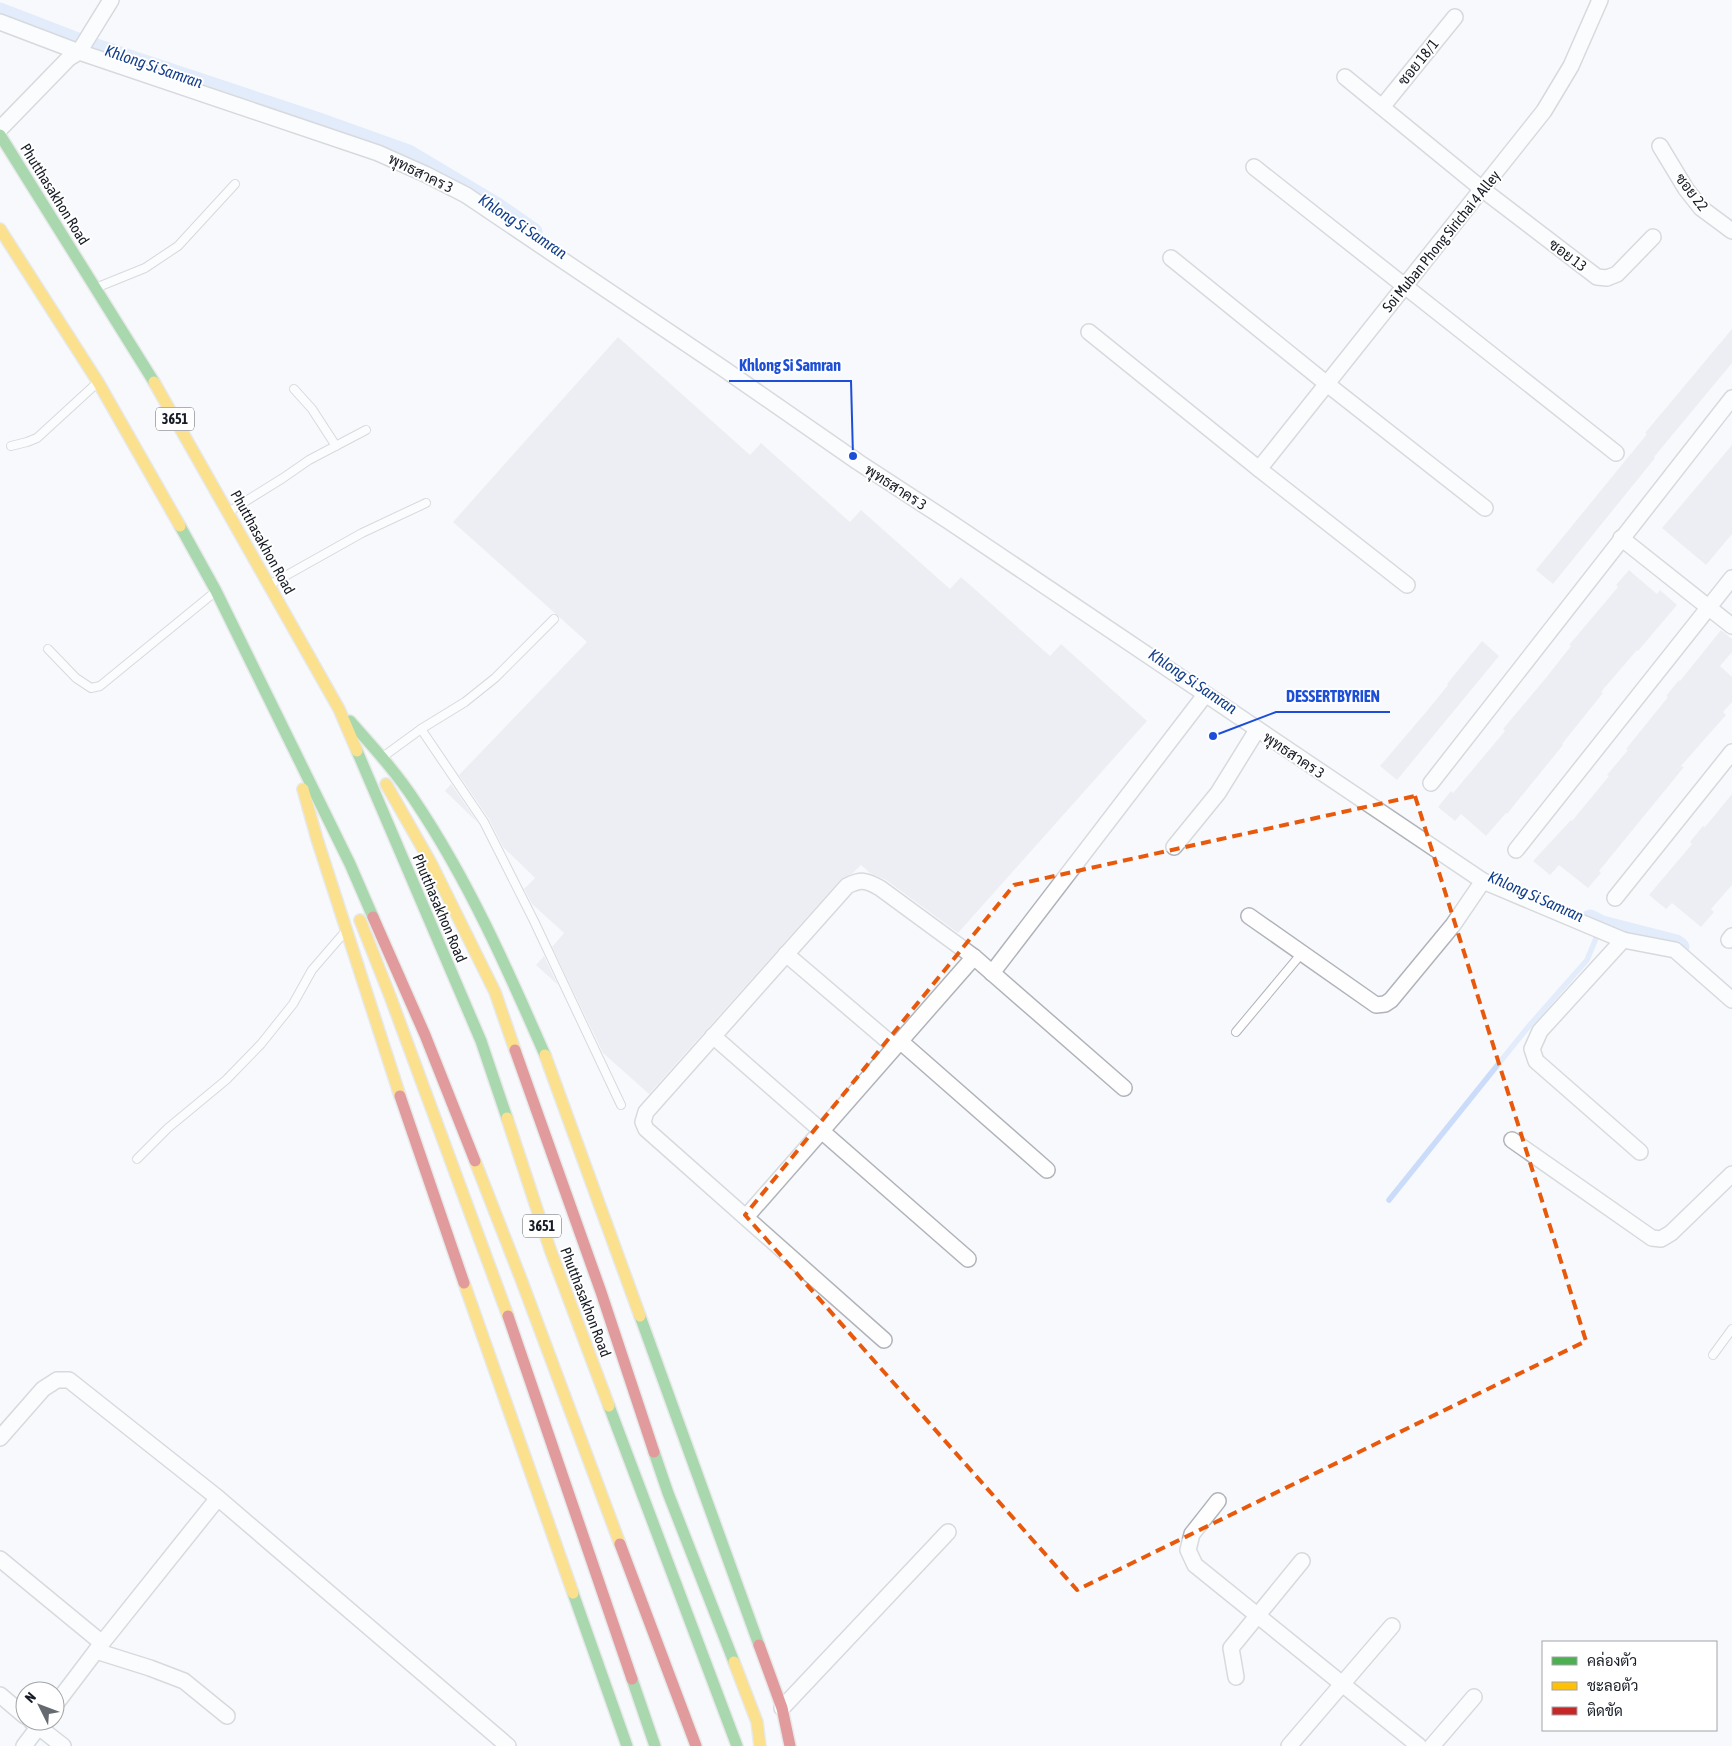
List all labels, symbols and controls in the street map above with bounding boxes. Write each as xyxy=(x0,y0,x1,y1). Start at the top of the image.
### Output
street label: ซอย 18/1 xyxy=(1394,35,1442,89)
water label: Khlong Si Samran xyxy=(102,41,206,92)
street label: Phutthasakhon Road xyxy=(17,140,93,248)
street label: พุทธสาคร 3 xyxy=(384,150,456,199)
street label: Soi Muban Phong Sirichai 4 Alley xyxy=(1379,167,1503,315)
street label: ซอย 22 xyxy=(1672,170,1712,214)
water label: Khlong Si Samran xyxy=(475,190,571,263)
street label: ซอย 13 xyxy=(1546,235,1590,275)
callout: Khlong Si Samran xyxy=(729,350,851,381)
text: Khlong Si Samran xyxy=(739,356,841,374)
road number: 3651 xyxy=(156,408,194,430)
street label: พุทธสาคร 3 xyxy=(860,461,930,516)
street label: Phutthasakhon Road xyxy=(227,487,299,597)
water label: Khlong Si Samran xyxy=(1145,645,1241,718)
callout: DESSERTBYRIEN xyxy=(1276,681,1390,712)
text: DESSERTBYRIEN xyxy=(1286,687,1380,705)
street label: พุทธสาคร 3 xyxy=(1258,728,1328,784)
street label: Phutthasakhon Road xyxy=(410,851,470,965)
water label: Khlong Si Samran xyxy=(1485,867,1587,926)
road number: 3651 xyxy=(523,1214,561,1238)
street label: Phutthasakhon Road xyxy=(557,1245,615,1359)
legend xyxy=(1542,1641,1717,1731)
text: คล่องตัว xyxy=(1587,1651,1637,1669)
text: ชะลอตัว xyxy=(1587,1677,1638,1694)
north arrow xyxy=(15,1681,65,1731)
text: N xyxy=(22,1689,39,1706)
text: ติดขัด xyxy=(1587,1702,1623,1719)

